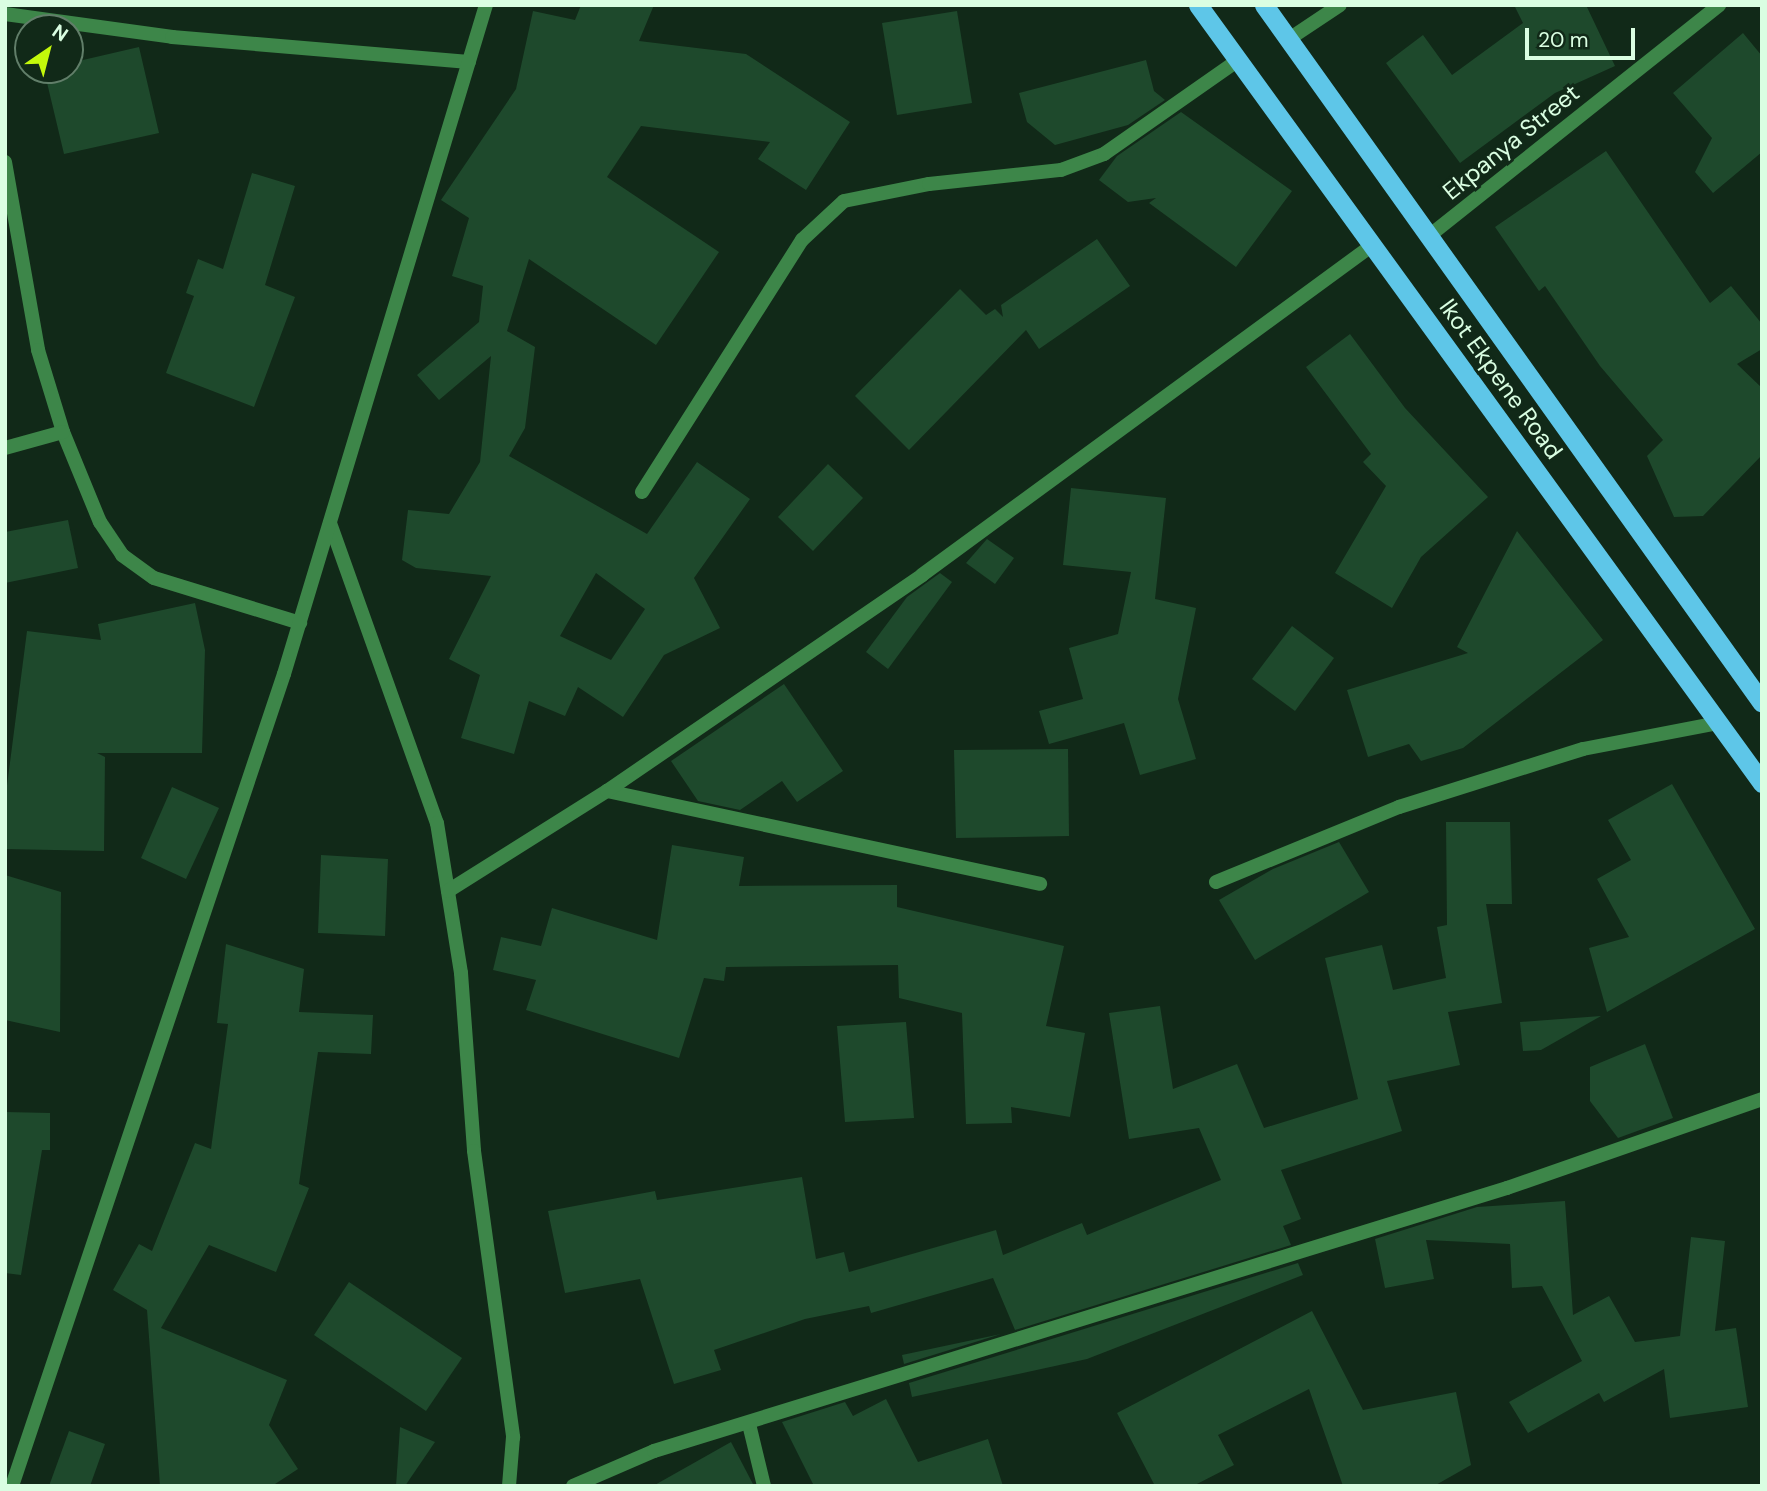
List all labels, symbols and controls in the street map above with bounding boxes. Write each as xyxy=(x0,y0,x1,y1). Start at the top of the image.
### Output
north arrow xyxy=(14,14,84,84)
scale bar xyxy=(1529,14,1639,58)
text: N xyxy=(47,19,73,47)
text: 20 m xyxy=(1538,26,1589,54)
street label: Ekpanya Street xyxy=(1437,78,1585,206)
street label: Ikot Ekpene Road xyxy=(1433,294,1569,464)

